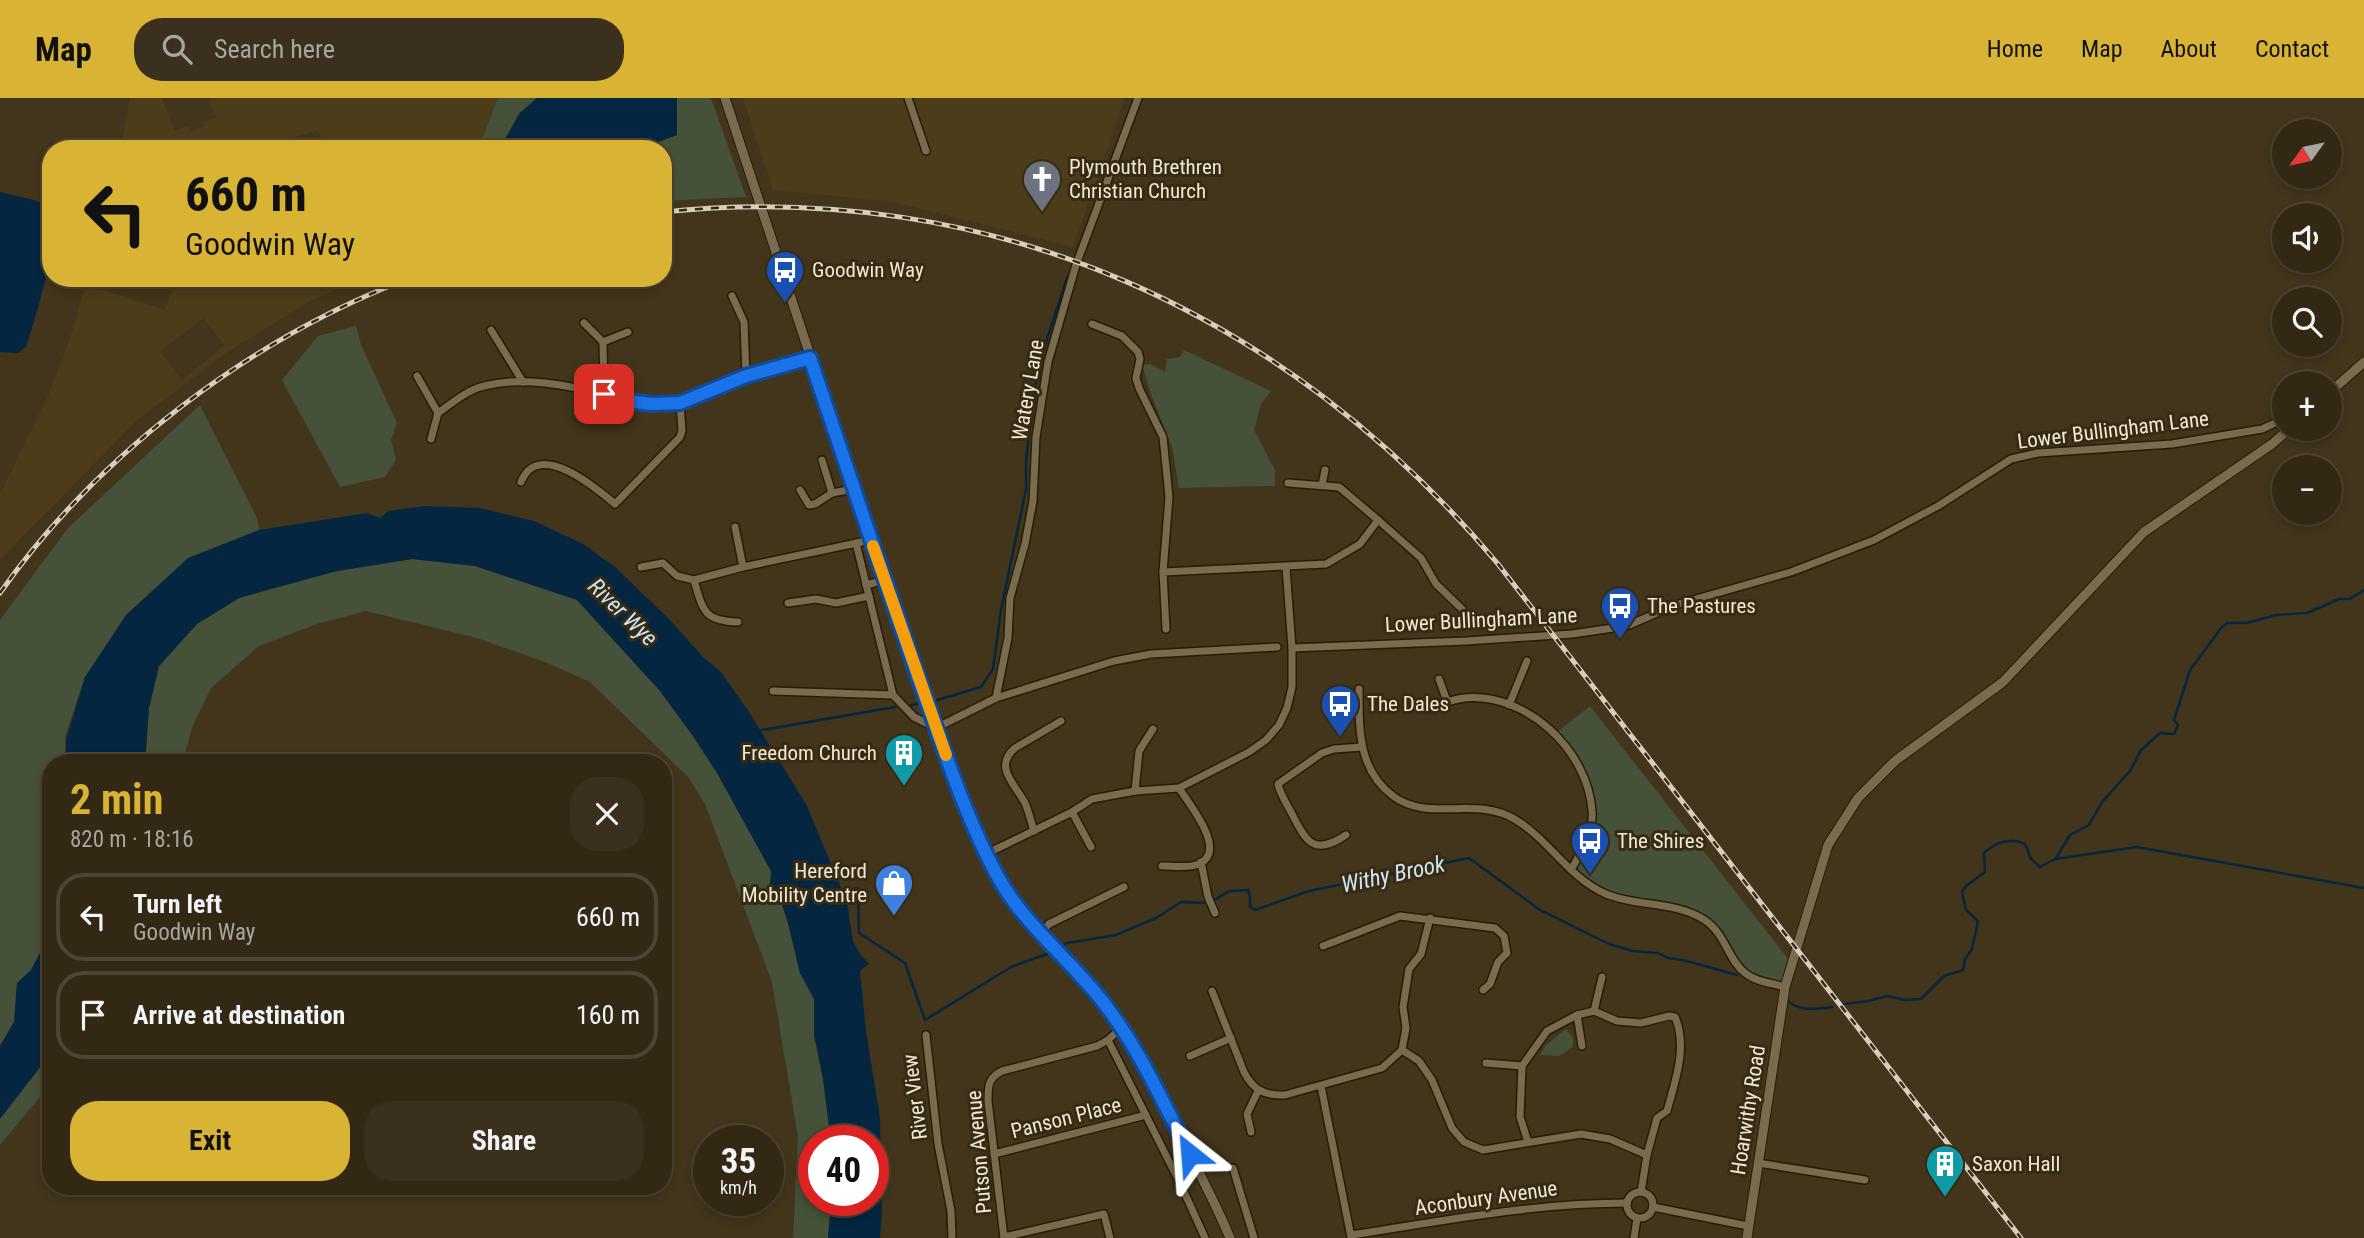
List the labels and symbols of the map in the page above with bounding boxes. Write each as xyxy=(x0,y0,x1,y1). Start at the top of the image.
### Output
north arrow xyxy=(2272,119,2342,189)
place label: Plymouth Brethren Christian Church xyxy=(1069,155,1222,203)
church icon: Plymouth Brethren Christian Church xyxy=(1021,158,1063,213)
bus stop icon: Goodwin Way xyxy=(764,249,806,304)
place label: Goodwin Way xyxy=(812,258,924,282)
street label: Watery Lane xyxy=(1007,338,1049,442)
pin xyxy=(574,364,634,424)
street label: Lower Bullingham Lane xyxy=(2016,406,2210,454)
water label: River Wye xyxy=(583,573,663,652)
bus stop icon: The Pastures xyxy=(1599,585,1641,640)
place label: The Pastures xyxy=(1647,594,1756,618)
street label: Lower Bullingham Lane xyxy=(1384,603,1578,637)
bus stop icon: The Dales xyxy=(1319,683,1361,738)
place label: The Dales xyxy=(1367,692,1449,716)
building icon: Freedom Church xyxy=(883,732,925,787)
place label: Freedom Church xyxy=(741,741,877,765)
bus stop icon: The Shires xyxy=(1569,820,1611,875)
place label: The Shires xyxy=(1617,829,1704,853)
water label: Withy Brook xyxy=(1339,850,1448,899)
place label: Hereford Mobility Centre xyxy=(742,859,867,907)
shop icon: Hereford Mobility Centre xyxy=(873,862,915,917)
street label: Hoarwithy Road xyxy=(1726,1044,1770,1176)
street label: River View xyxy=(898,1053,932,1141)
street label: Putson Avenue xyxy=(962,1089,996,1215)
street label: Panson Place xyxy=(1008,1093,1124,1143)
position arrow xyxy=(1153,1117,1227,1191)
speed limit sign: 40 xyxy=(798,1125,889,1216)
building icon: Saxon Hall xyxy=(1924,1143,1966,1198)
place label: Saxon Hall xyxy=(1972,1152,2060,1176)
street label: Aconbury Avenue xyxy=(1413,1176,1559,1220)

